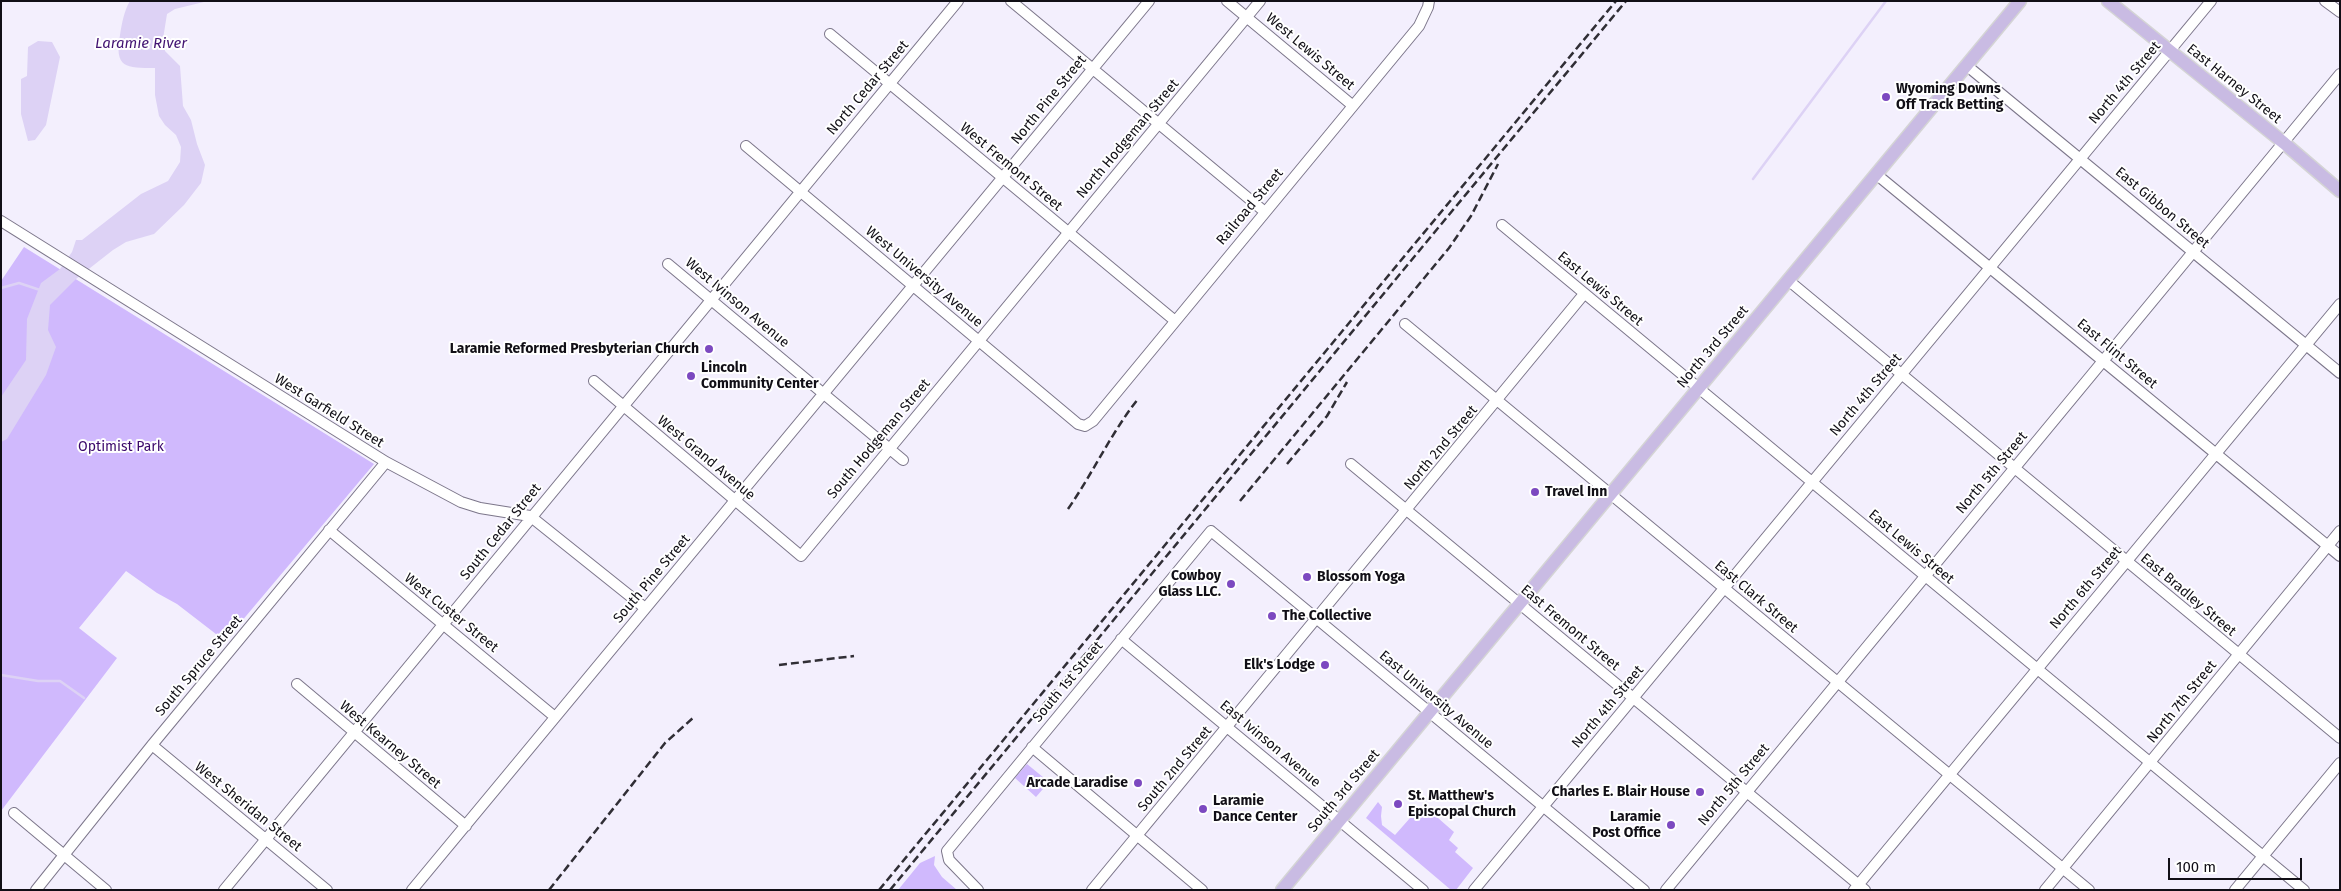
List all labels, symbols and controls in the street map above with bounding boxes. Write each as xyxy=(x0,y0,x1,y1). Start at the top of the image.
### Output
street label: West Lewis Street xyxy=(1262,10,1358,94)
water label: Laramie River xyxy=(95,35,187,53)
street label: North Cedar Street xyxy=(824,37,912,139)
street label: North 4th Street xyxy=(2086,38,2164,128)
street label: East Harney Street xyxy=(2183,41,2285,127)
street label: North Pine Street xyxy=(1008,52,1090,148)
street label: North Hodgeman Street xyxy=(1073,76,1183,202)
place label: Wyoming Downs Off Track Betting xyxy=(1896,81,2004,114)
marker: Wyoming Downs Off Track Betting xyxy=(1880,91,1892,103)
street label: West Fremont Street xyxy=(956,119,1066,215)
street label: East Gibbon Street xyxy=(2112,164,2212,252)
street label: Railroad Street xyxy=(1213,165,1287,249)
street label: West University Avenue xyxy=(862,223,986,331)
street label: East Lewis Street xyxy=(1554,248,1646,330)
street label: West Ivinson Avenue xyxy=(682,255,792,351)
street label: North 3rd Street xyxy=(1674,302,1752,392)
street label: East Flint Street xyxy=(2073,315,2161,393)
place label: Laramie Reformed Presbyterian Church xyxy=(450,341,699,357)
marker: Laramie Reformed Presbyterian Church xyxy=(703,343,715,355)
street label: North 4th Street xyxy=(1827,350,1905,440)
place label: Lincoln Community Center xyxy=(701,360,819,392)
street label: West Garfield Street xyxy=(271,370,387,452)
marker: Lincoln Community Center xyxy=(685,370,697,382)
street label: South Hodgeman Street xyxy=(824,376,934,502)
street label: North 2nd Street xyxy=(1401,402,1481,494)
street label: West Grand Avenue xyxy=(654,412,758,504)
street label: North 5th Street xyxy=(1953,429,2031,517)
park label: Optimist Park xyxy=(78,439,164,455)
street label: South Cedar Street xyxy=(457,480,545,584)
place label: Travel Inn xyxy=(1545,484,1607,500)
marker: Travel Inn xyxy=(1529,486,1541,498)
street label: East Lewis Street xyxy=(1865,506,1957,588)
street label: South Pine Street xyxy=(610,531,694,627)
street label: North 6th Street xyxy=(2047,543,2125,633)
street label: East Bradley Street xyxy=(2137,550,2239,640)
street label: East Clark Street xyxy=(1711,557,1801,637)
place label: Cowboy Glass LLC. xyxy=(1158,568,1221,600)
place label: Blossom Yoga xyxy=(1317,569,1405,585)
street label: West Custer Street xyxy=(401,570,501,656)
marker: Blossom Yoga xyxy=(1301,571,1313,583)
marker: Cowboy Glass LLC. xyxy=(1225,578,1237,590)
street label: East Fremont Street xyxy=(1517,582,1623,674)
place label: The Collective xyxy=(1282,608,1371,624)
marker: The Collective xyxy=(1266,610,1278,622)
street label: South Spruce Street xyxy=(152,612,246,720)
street label: South 1st Street xyxy=(1029,638,1107,726)
street label: East University Avenue xyxy=(1376,647,1496,753)
place label: Elk's Lodge xyxy=(1244,657,1315,673)
street label: North 7th Street xyxy=(2144,657,2220,747)
marker: Elk's Lodge xyxy=(1319,659,1331,671)
street label: North 4th Street xyxy=(1569,662,1647,752)
street label: East Ivinson Avenue xyxy=(1216,697,1324,791)
street label: West Kearney Street xyxy=(336,698,444,792)
street label: South 2nd Street xyxy=(1134,723,1216,815)
street label: North 5th Street xyxy=(1695,741,1773,829)
street label: South 3rd Street xyxy=(1304,746,1384,836)
street label: West Sheridan Street xyxy=(191,759,305,855)
place label: Arcade Laradise xyxy=(1027,775,1128,791)
marker: Arcade Laradise xyxy=(1132,777,1144,789)
place label: Charles E. Blair House xyxy=(1552,784,1690,800)
marker: Charles E. Blair House xyxy=(1694,786,1706,798)
place label: St. Matthew's Episcopal Church xyxy=(1408,788,1516,820)
place label: Laramie Dance Center xyxy=(1213,793,1297,826)
marker: St. Matthew's Episcopal Church xyxy=(1392,798,1404,810)
marker: Laramie Dance Center xyxy=(1197,803,1209,815)
place label: Laramie Post Office xyxy=(1592,809,1661,842)
marker: Laramie Post Office xyxy=(1665,819,1677,831)
scale bar xyxy=(2171,848,2305,880)
text: 100 m xyxy=(2176,858,2216,876)

